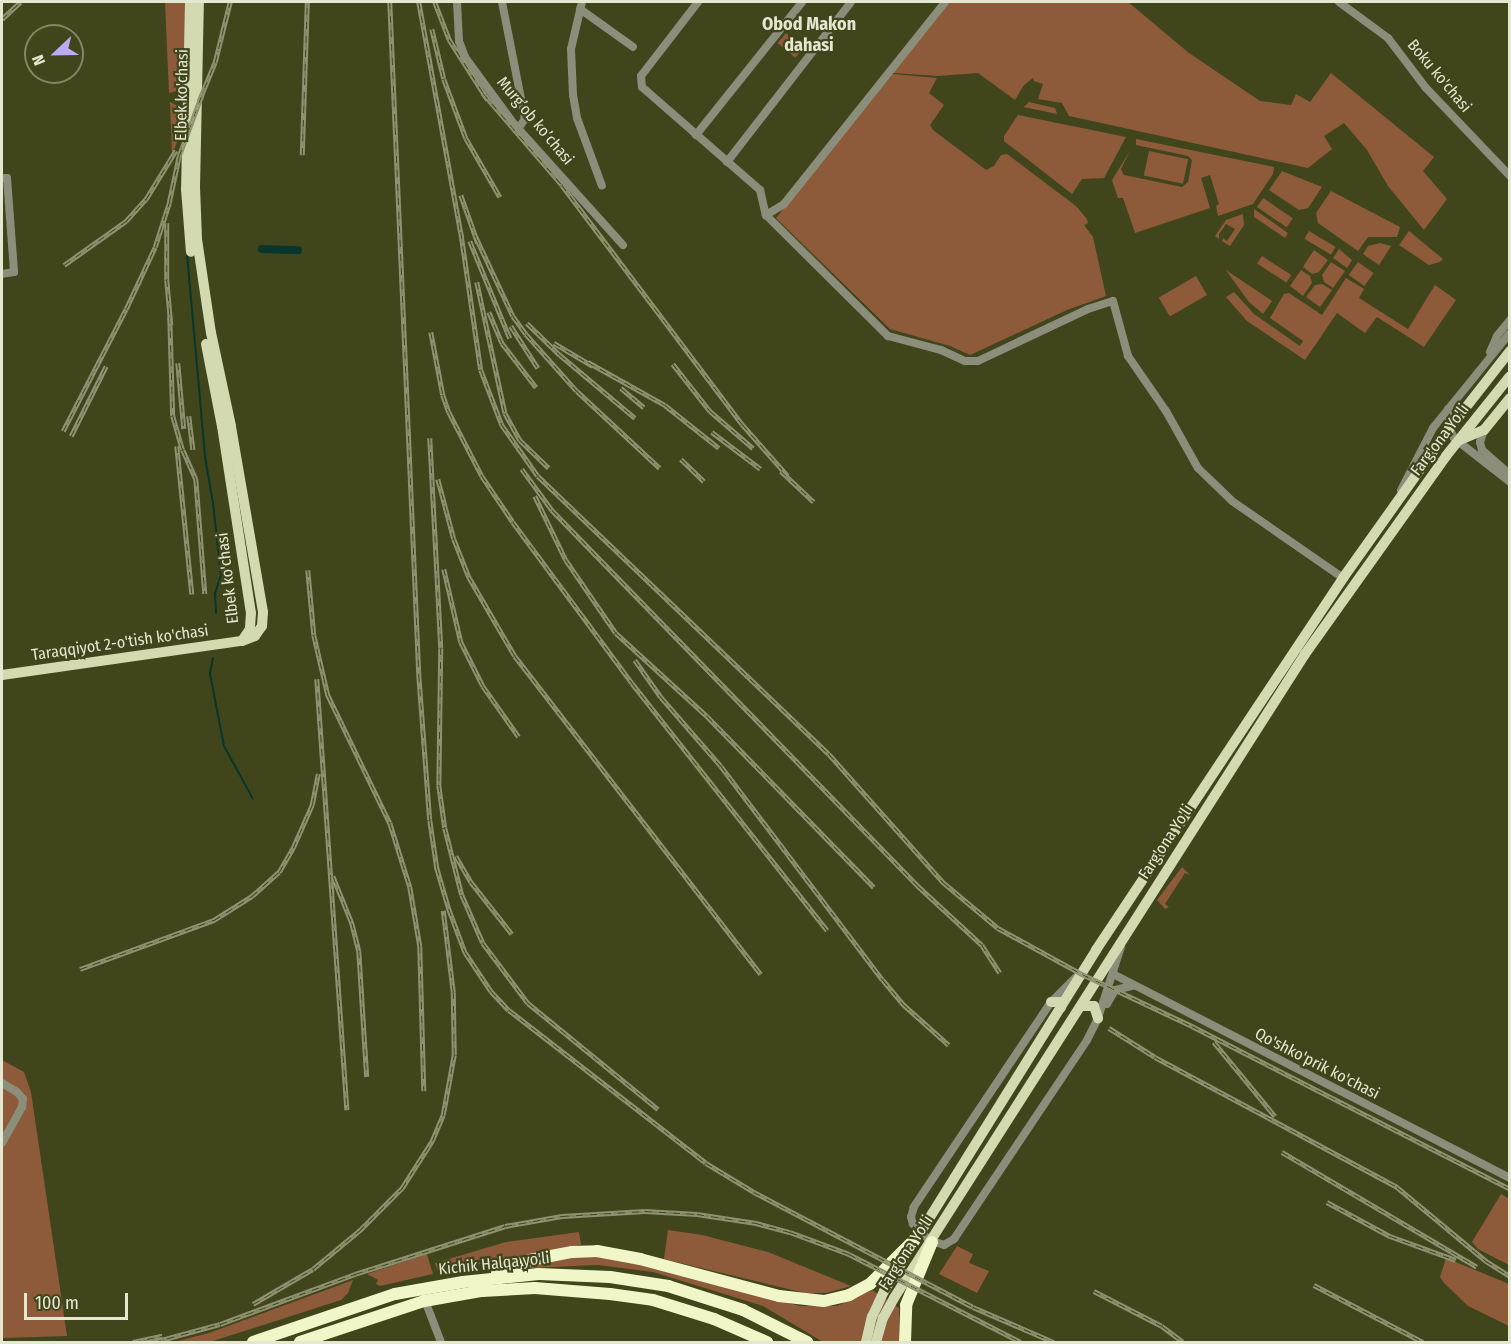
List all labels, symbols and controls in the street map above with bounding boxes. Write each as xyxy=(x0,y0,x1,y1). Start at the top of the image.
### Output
district label: Obod Makon dahasi xyxy=(762,14,856,57)
north arrow xyxy=(24,24,84,84)
street label: Boku ko'chasi xyxy=(1403,36,1475,116)
street label: Elbek ko'chasi xyxy=(172,49,192,141)
text: N xyxy=(28,52,49,68)
street label: Murg’ob ko’chasi xyxy=(493,73,577,169)
street label: Farg'ona Yo'li xyxy=(1407,400,1473,480)
street label: Elbek ko'chasi xyxy=(213,531,243,625)
street label: Taraqqiyot 2-o'tish ko'chasi xyxy=(30,621,210,665)
street label: Farg'ona Yo'li xyxy=(1135,801,1197,883)
street label: Qo'shko'prik ko'chasi xyxy=(1251,1024,1383,1104)
street label: Farg'ona Yo'li xyxy=(875,1212,937,1294)
street label: Kichik Halqa yo'li xyxy=(438,1249,550,1279)
scale bar xyxy=(27,1281,130,1319)
text: 100 m xyxy=(35,1292,79,1314)

